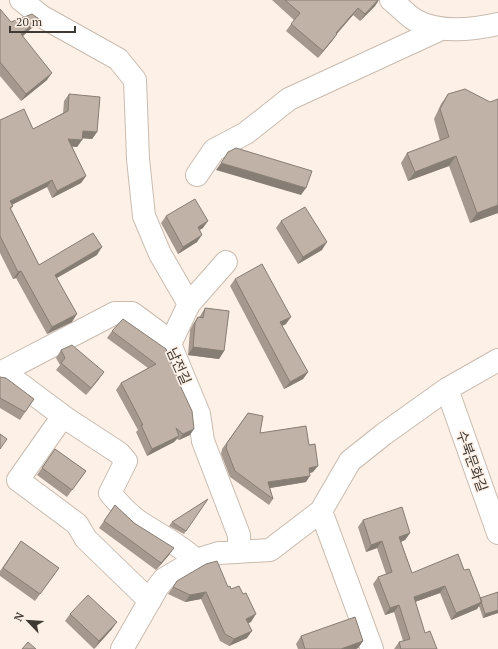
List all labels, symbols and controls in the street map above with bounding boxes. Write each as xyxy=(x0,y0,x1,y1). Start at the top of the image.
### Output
scale bar xyxy=(10,8,75,34)
text: 20 m xyxy=(16,14,43,29)
street label: 남전길 xyxy=(163,344,196,387)
street label: 수북문화길 xyxy=(453,427,492,494)
north arrow xyxy=(8,601,48,641)
text: N xyxy=(11,609,27,624)

